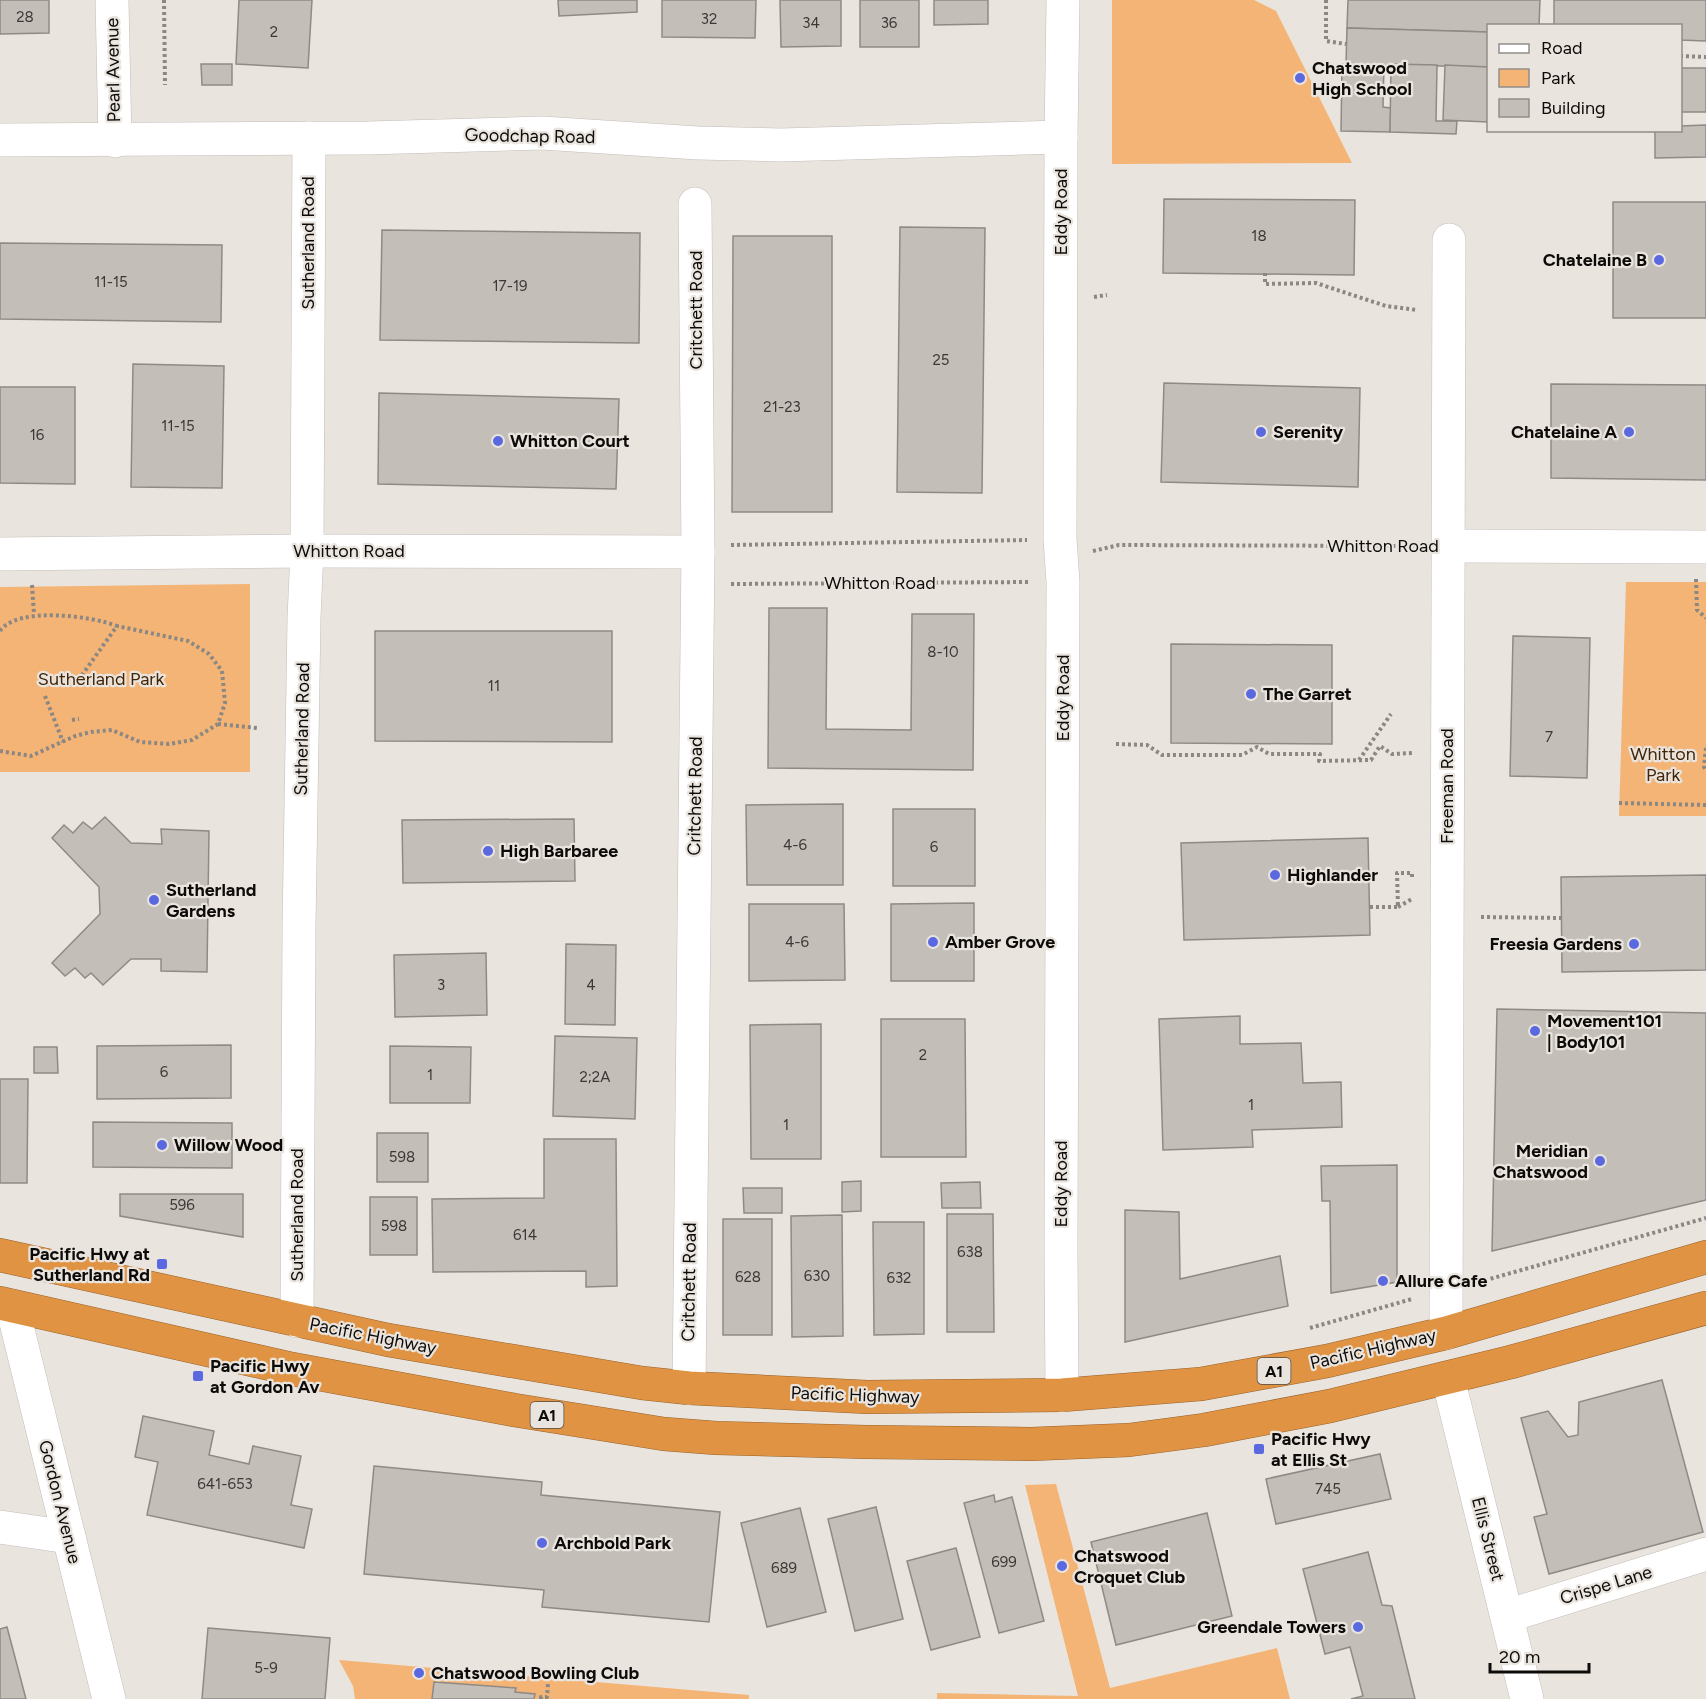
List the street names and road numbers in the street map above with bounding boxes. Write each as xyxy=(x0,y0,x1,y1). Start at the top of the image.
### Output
street label: Pearl Avenue xyxy=(101,17,125,122)
street label: Goodchap Road xyxy=(465,124,595,148)
street label: Eddy Road xyxy=(1050,168,1072,256)
street label: Sutherland Road xyxy=(297,176,319,310)
street label: Critchett Road xyxy=(685,250,707,370)
street label: Whitton Road xyxy=(1327,535,1439,557)
street label: Whitton Road xyxy=(293,540,405,562)
street label: Whitton Road xyxy=(824,572,936,594)
street label: Eddy Road xyxy=(1052,654,1074,742)
street label: Sutherland Road xyxy=(290,662,314,796)
street label: Freeman Road xyxy=(1436,728,1458,844)
street label: Critchett Road xyxy=(683,736,707,856)
street label: Eddy Road xyxy=(1050,1140,1072,1228)
street label: Sutherland Road xyxy=(286,1148,308,1282)
street label: Critchett Road xyxy=(677,1222,701,1342)
street label: Pacific Highway xyxy=(308,1313,439,1359)
street label: Pacific Highway xyxy=(1308,1324,1439,1374)
road number: A1 xyxy=(1258,1358,1290,1384)
street label: Pacific Highway xyxy=(790,1382,920,1408)
road number: A1 xyxy=(530,1402,564,1428)
street label: Gordon Avenue xyxy=(34,1438,86,1566)
street label: Ellis Street xyxy=(1467,1495,1509,1584)
street label: Crispe Lane xyxy=(1557,1561,1655,1609)

